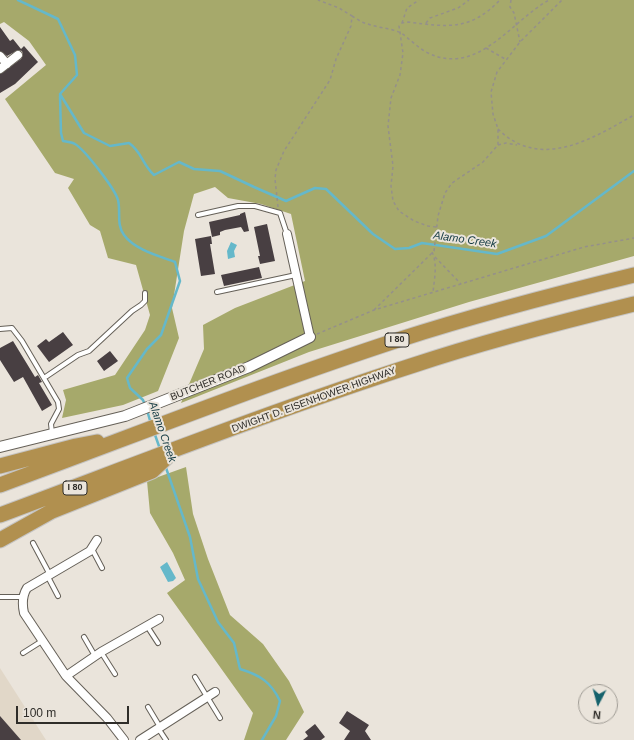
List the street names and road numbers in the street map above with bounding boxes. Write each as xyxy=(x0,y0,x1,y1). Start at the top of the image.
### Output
road number: I 80 xyxy=(385,333,409,347)
street label: BUTCHER ROAD xyxy=(169,362,247,404)
street label: DWIGHT D. EISENHOWER HIGHWAY xyxy=(230,365,398,435)
road number: I 80 xyxy=(63,481,87,495)

